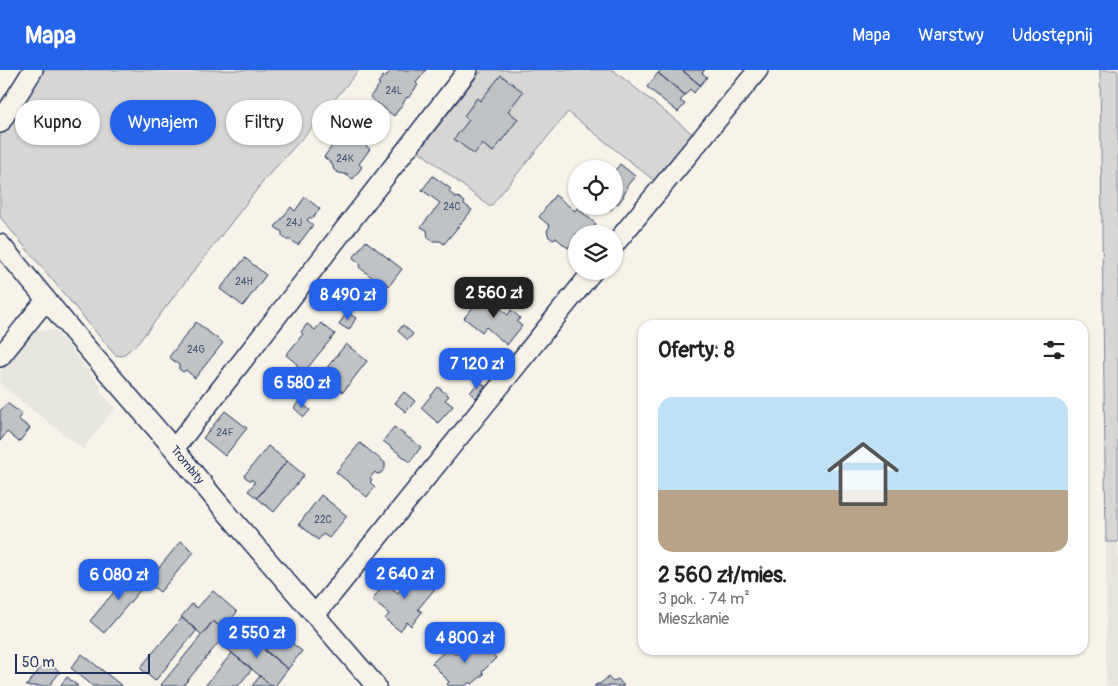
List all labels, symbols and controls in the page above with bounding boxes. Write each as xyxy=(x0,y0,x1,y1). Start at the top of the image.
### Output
text: Mapa xyxy=(25,21,76,50)
text: Mapa xyxy=(852,24,890,47)
text: Warstwy xyxy=(918,24,984,47)
text: Udostępnij xyxy=(1012,24,1093,47)
house number: 24L xyxy=(385,85,403,97)
chip: Kupno xyxy=(15,100,100,145)
chip: Wynajem xyxy=(110,100,216,145)
chip: Filtry xyxy=(226,100,302,145)
chip: Nowe xyxy=(312,100,390,145)
house number: 24K xyxy=(336,153,354,165)
map controls xyxy=(568,160,623,280)
button: locate xyxy=(568,160,623,215)
house number: 24C xyxy=(443,201,461,213)
house number: 24J xyxy=(286,217,302,229)
button: layers xyxy=(568,225,623,280)
house number: 24H xyxy=(235,276,253,288)
pin: 2 560 zł xyxy=(442,276,546,319)
pin: 8 490 zł xyxy=(296,278,400,321)
text: 2 560 zł xyxy=(465,283,523,303)
text: 8 490 zł xyxy=(320,285,376,305)
icon: filters xyxy=(1040,336,1068,364)
text: Oferty: 8 xyxy=(658,337,735,364)
house number: 24G xyxy=(187,344,205,356)
pin: 7 120 zł xyxy=(425,348,529,390)
text: 7 120 zł xyxy=(450,354,504,374)
pin: 6 580 zł xyxy=(250,366,354,409)
text: 6 580 zł xyxy=(274,373,330,393)
house number: 24F xyxy=(216,427,234,439)
icon: home xyxy=(818,429,908,519)
street label: Trombity xyxy=(167,443,207,487)
house number: 22C xyxy=(314,514,332,526)
pin: 6 080 zł xyxy=(67,558,171,601)
pin: 2 640 zł xyxy=(353,558,457,600)
text: 2 560 zł/mies. xyxy=(658,562,787,589)
text: 2 640 zł xyxy=(376,564,434,584)
text: 6 080 zł xyxy=(90,565,148,585)
text: 3 pok. · 74 m² xyxy=(658,589,750,609)
text: Mieszkanie xyxy=(658,609,729,629)
pin: 2 550 zł xyxy=(205,616,309,659)
pin: 4 800 zł xyxy=(413,622,517,664)
text: 2 550 zł xyxy=(229,623,285,643)
text: 4 800 zł xyxy=(436,628,494,648)
scale bar xyxy=(15,651,150,674)
text: 50 m xyxy=(22,654,55,671)

